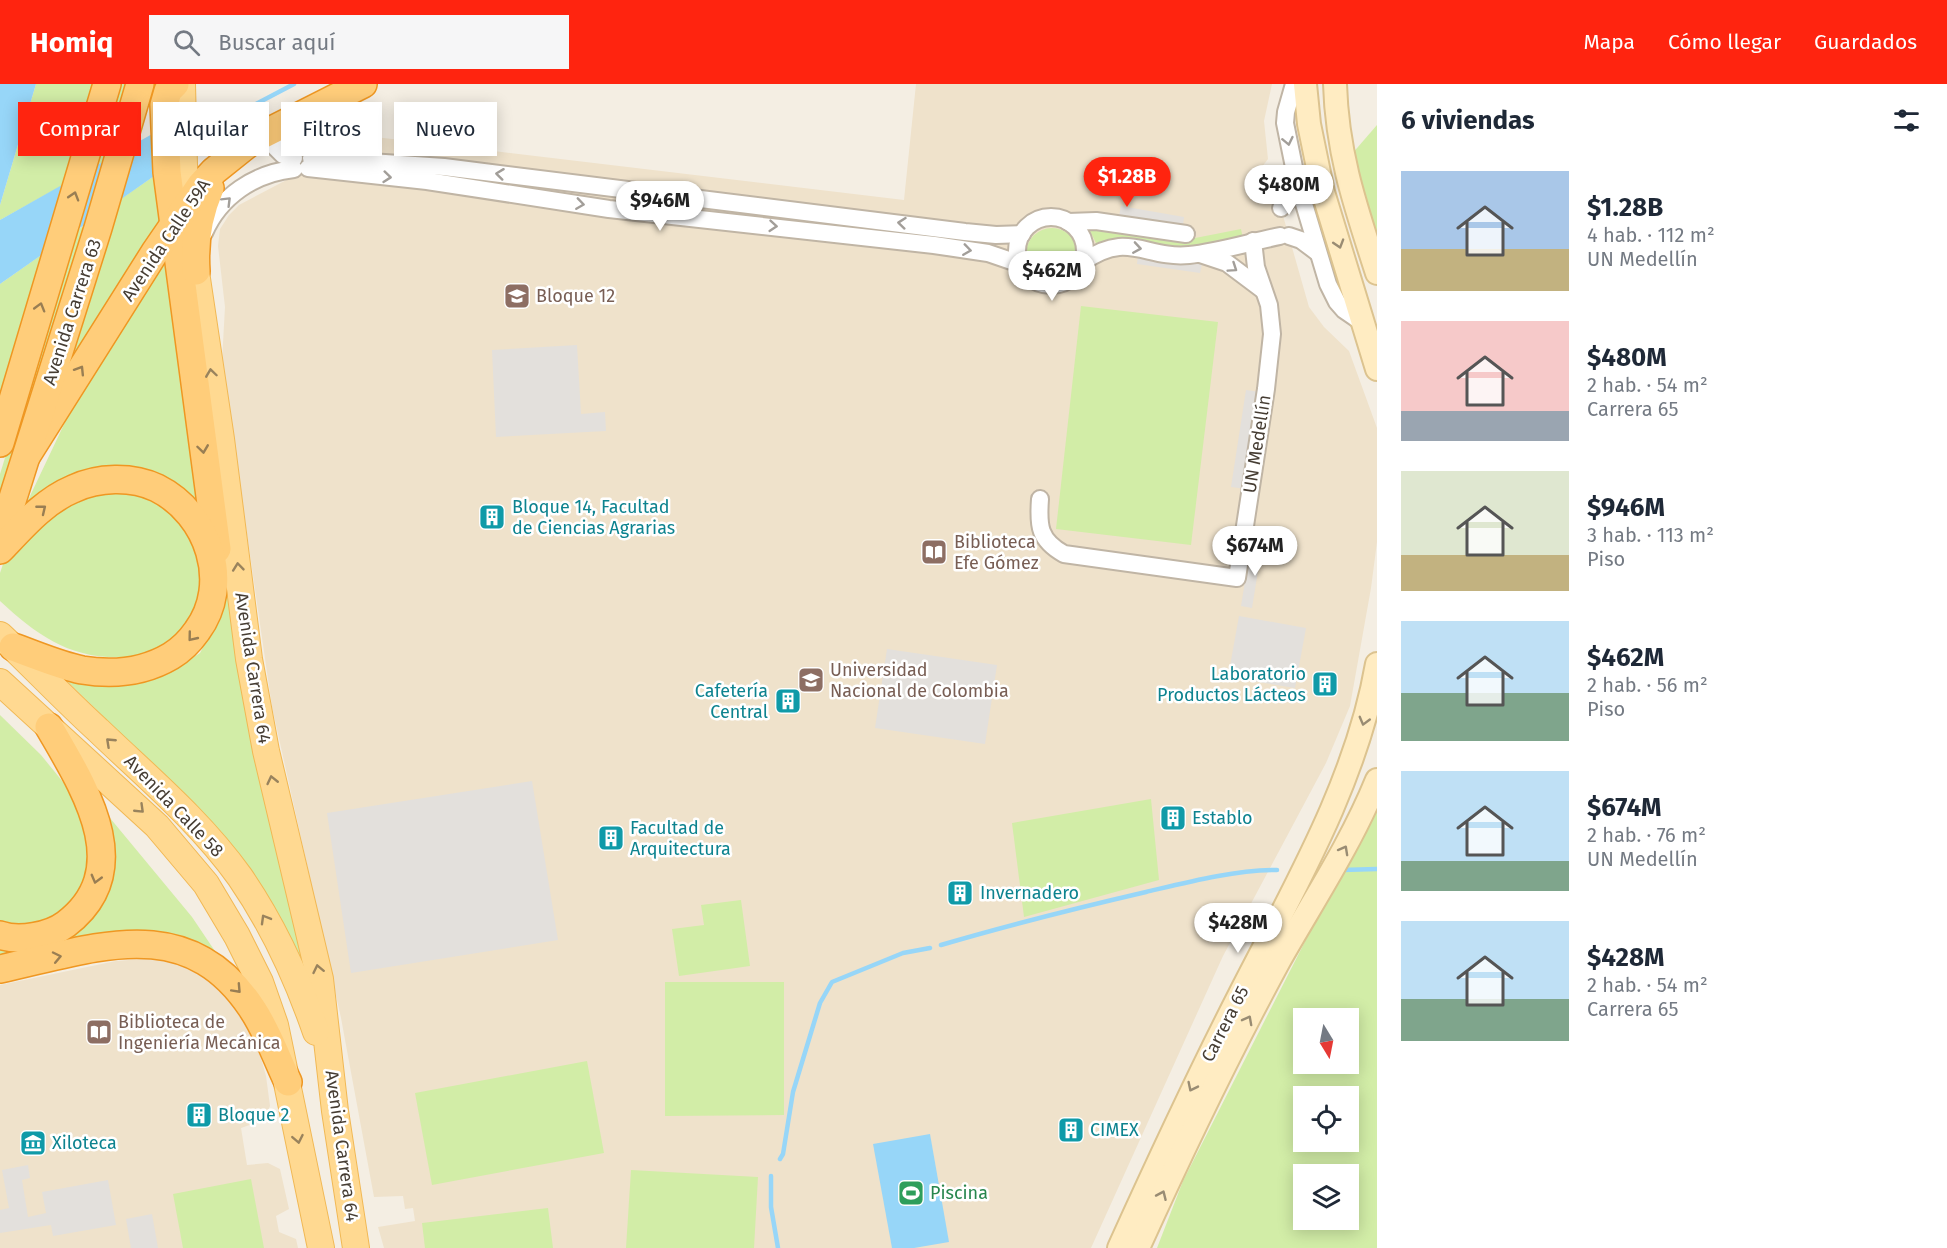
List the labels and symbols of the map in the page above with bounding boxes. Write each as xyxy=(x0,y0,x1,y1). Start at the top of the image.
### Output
one-way arrow xyxy=(1281,136,1294,146)
pin: $1.28B xyxy=(1078,157,1176,208)
pin: $480M xyxy=(1247,165,1331,216)
one-way arrow xyxy=(495,168,504,181)
one-way arrow xyxy=(382,170,391,183)
street label: Avenida Calle 59A xyxy=(117,174,215,305)
pin: $946M xyxy=(618,181,702,232)
one-way arrow xyxy=(66,191,79,202)
one-way arrow xyxy=(219,197,230,208)
one-way arrow xyxy=(575,198,584,210)
one-way arrow xyxy=(897,217,906,230)
one-way arrow xyxy=(769,219,778,232)
street label: Avenida Carrera 63 xyxy=(38,236,106,388)
one-way arrow xyxy=(1332,238,1344,248)
one-way arrow xyxy=(1132,241,1142,254)
one-way arrow xyxy=(962,244,971,256)
pin: $462M xyxy=(1010,251,1094,302)
one-way arrow xyxy=(1226,261,1237,272)
school or university icon: Bloque 12 xyxy=(502,281,532,311)
place label: Bloque 12 xyxy=(536,285,615,307)
one-way arrow xyxy=(33,302,45,313)
one-way arrow xyxy=(73,366,85,376)
one-way arrow xyxy=(205,369,217,378)
street label: UN Medellín xyxy=(1238,393,1276,495)
one-way arrow xyxy=(197,445,209,454)
place label: Bloque 14, Facultad de Ciencias Agrarias xyxy=(512,496,675,539)
building icon: Bloque 14, Facultad de Ciencias Agrarias xyxy=(477,502,507,532)
one-way arrow xyxy=(35,505,46,516)
pin: $674M xyxy=(1213,526,1297,577)
place label: Biblioteca Efe Gómez xyxy=(954,531,1039,574)
library icon: Biblioteca Efe Gómez xyxy=(919,537,949,567)
one-way arrow xyxy=(232,562,245,571)
street label: Avenida Carrera 64 xyxy=(230,591,276,746)
one-way arrow xyxy=(189,630,200,641)
place label: Universidad Nacional de Colombia xyxy=(830,659,1009,702)
place label: Laboratorio Productos Lácteos xyxy=(1157,663,1306,706)
school or university icon: Universidad Nacional de Colombia xyxy=(796,665,826,695)
building icon: Laboratorio Productos Lácteos xyxy=(1310,669,1340,699)
place label: Cafetería Central xyxy=(695,680,768,723)
building icon: Cafetería Central xyxy=(773,686,803,716)
one-way arrow xyxy=(1358,716,1371,726)
one-way arrow xyxy=(106,738,117,749)
street label: Avenida Calle 58 xyxy=(120,750,228,862)
one-way arrow xyxy=(267,775,280,785)
one-way arrow xyxy=(133,802,143,813)
building icon: Establo xyxy=(1158,803,1188,833)
place label: Establo xyxy=(1192,807,1253,829)
place label: Facultad de Arquitectura xyxy=(630,817,731,860)
building icon: Facultad de Arquitectura xyxy=(596,823,626,853)
one-way arrow xyxy=(1336,846,1348,856)
one-way arrow xyxy=(91,873,103,883)
building icon: Invernadero xyxy=(945,878,975,908)
place label: Invernadero xyxy=(980,882,1079,904)
pin: $428M xyxy=(1196,903,1280,954)
one-way arrow xyxy=(261,915,272,925)
one-way arrow xyxy=(52,951,62,964)
one-way arrow xyxy=(312,965,325,975)
one-way arrow xyxy=(230,982,241,993)
street label: Carrera 65 xyxy=(1197,982,1253,1066)
north arrow xyxy=(1293,1008,1359,1074)
place label: Biblioteca de Ingeniería Mecánica xyxy=(118,1011,281,1054)
one-way arrow xyxy=(1241,1015,1253,1026)
library icon: Biblioteca de Ingeniería Mecánica xyxy=(84,1017,114,1047)
street label: Avenida Carrera 64 xyxy=(320,1069,364,1224)
one-way arrow xyxy=(1188,1081,1200,1092)
building icon: Bloque 2 xyxy=(184,1100,214,1130)
place label: Bloque 2 xyxy=(218,1104,289,1126)
building icon: CIMEX xyxy=(1056,1115,1086,1145)
place label: CIMEX xyxy=(1090,1119,1139,1141)
museum icon: Xiloteca xyxy=(18,1128,48,1158)
place label: Xiloteca xyxy=(52,1132,117,1154)
one-way arrow xyxy=(291,1134,304,1144)
sports icon: Piscina xyxy=(896,1178,926,1208)
place label: Piscina xyxy=(930,1182,988,1204)
one-way arrow xyxy=(1155,1190,1167,1201)

